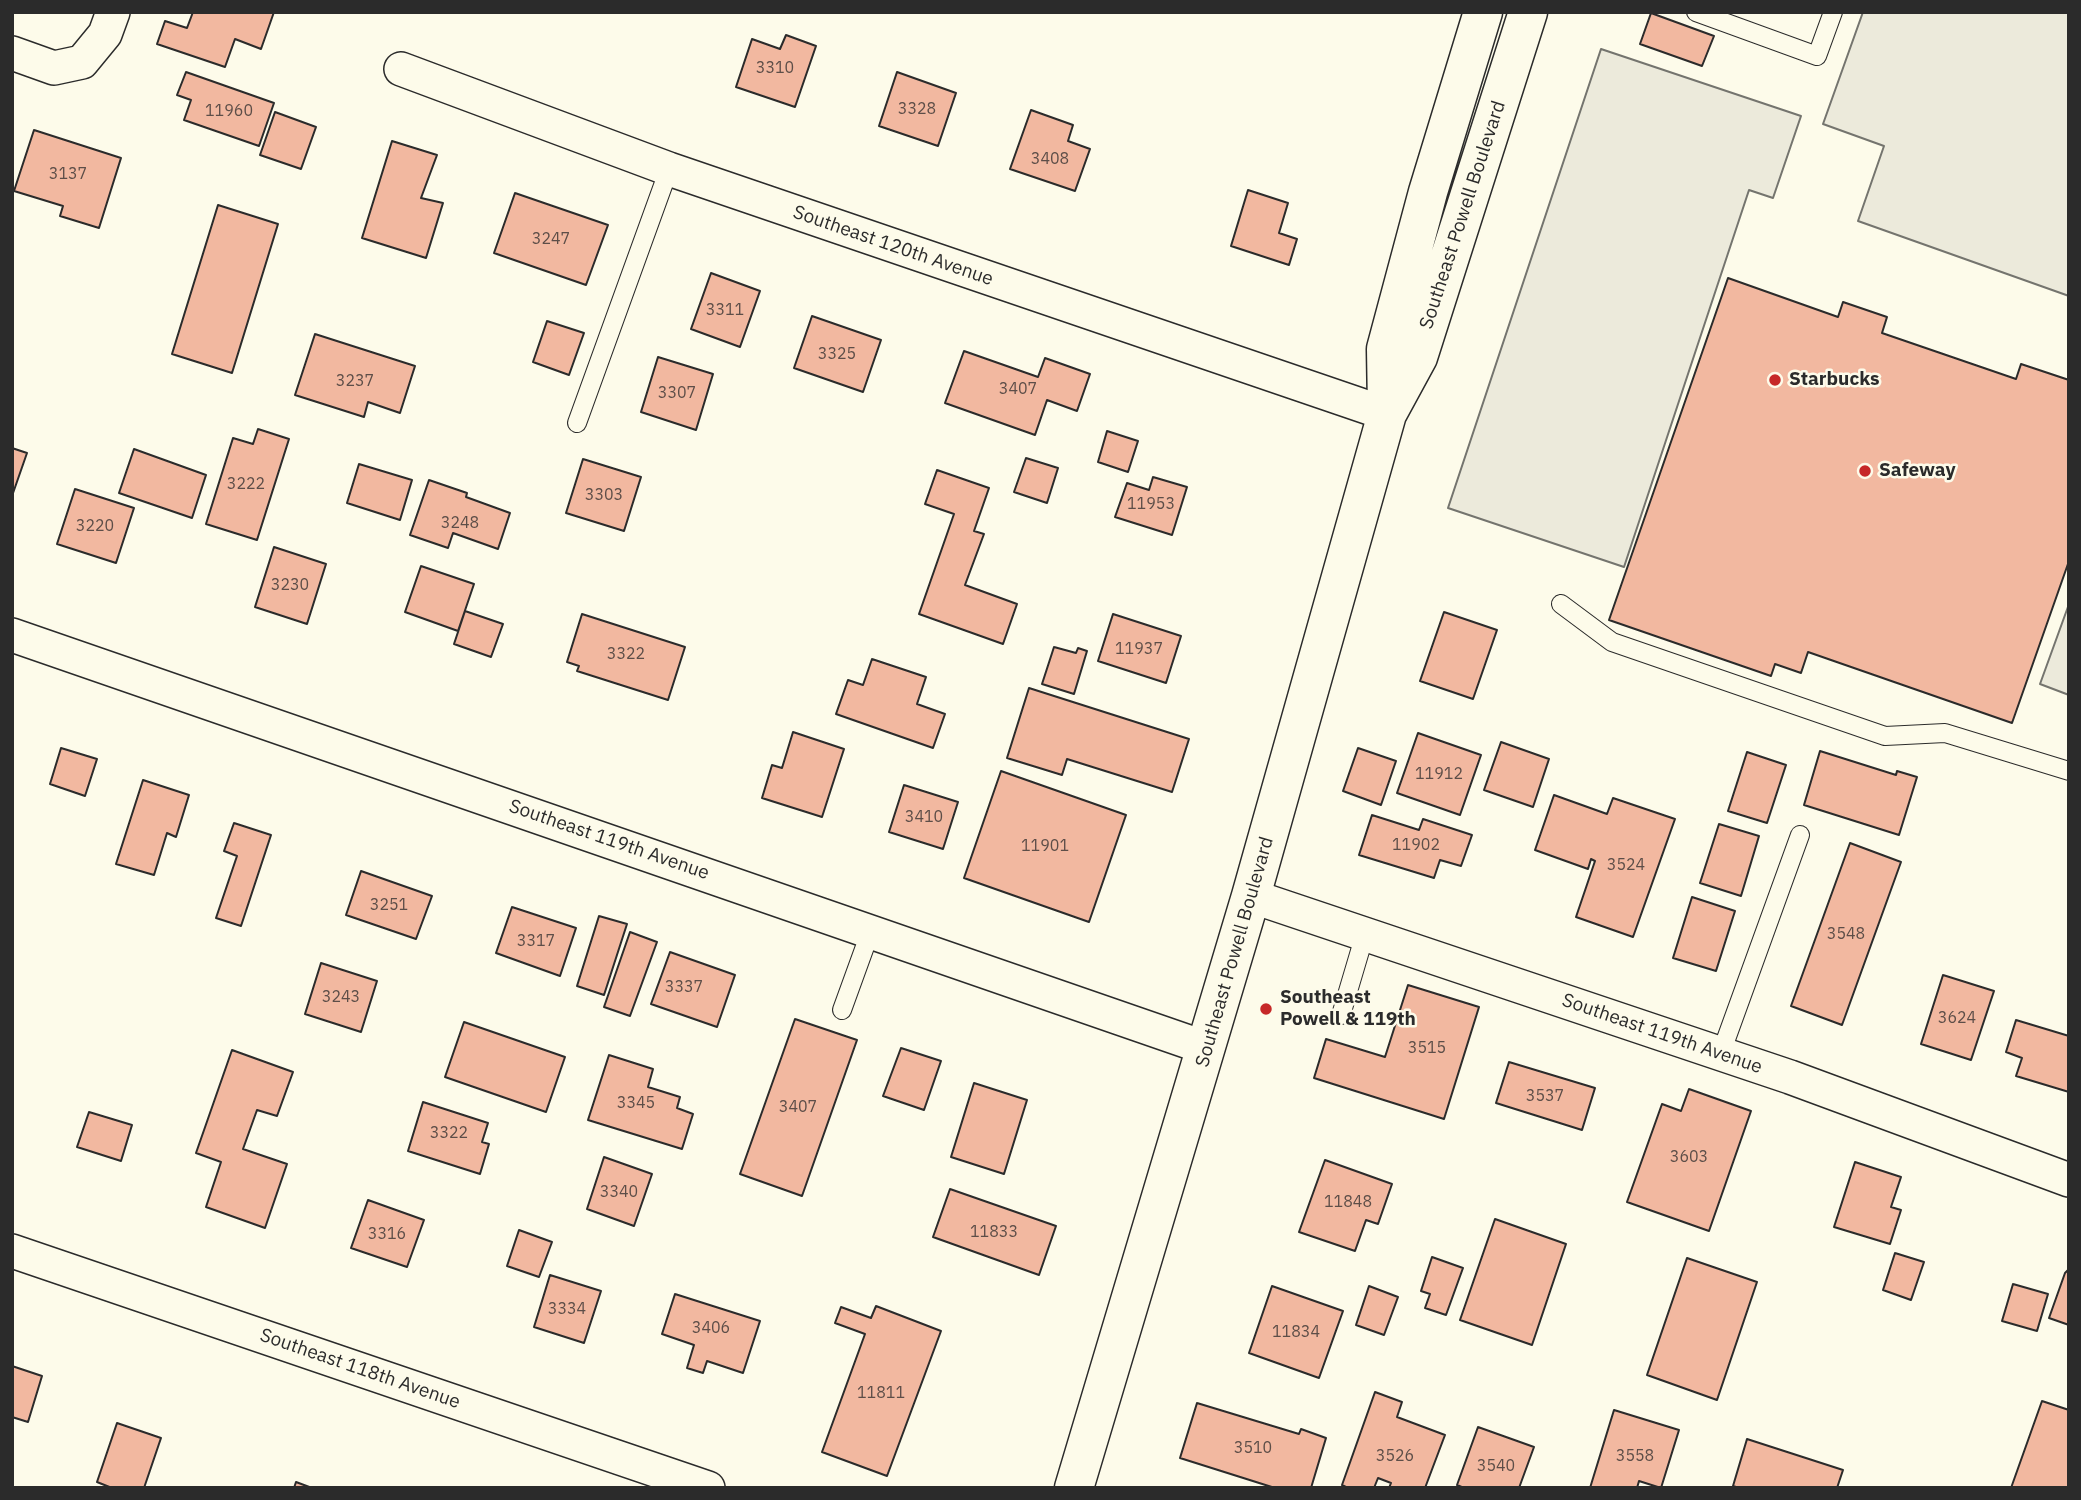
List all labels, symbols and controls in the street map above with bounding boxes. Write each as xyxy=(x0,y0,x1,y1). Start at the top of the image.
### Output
house number: 3310 xyxy=(756,58,794,78)
street label: Southeast Powell Boulevard xyxy=(1415,98,1511,332)
house number: 3328 xyxy=(898,99,936,119)
house number: 11960 xyxy=(205,101,253,121)
house number: 3408 xyxy=(1031,149,1069,169)
house number: 3137 xyxy=(49,164,87,184)
street label: Southeast 120th Avenue xyxy=(790,201,996,291)
house number: 3247 xyxy=(532,229,570,249)
house number: 3311 xyxy=(706,300,744,320)
house number: 3325 xyxy=(818,344,856,364)
place label: Starbucks xyxy=(1789,369,1880,391)
house number: 3237 xyxy=(336,371,374,391)
marker: Starbucks xyxy=(1767,372,1783,388)
house number: 3407 xyxy=(999,379,1037,399)
house number: 3307 xyxy=(658,383,696,403)
place label: Safeway xyxy=(1879,460,1956,482)
marker: Safeway xyxy=(1857,463,1873,479)
house number: 3222 xyxy=(227,474,265,494)
house number: 3303 xyxy=(585,485,623,505)
house number: 11953 xyxy=(1127,494,1175,514)
house number: 3248 xyxy=(441,513,479,533)
house number: 3220 xyxy=(76,516,114,536)
house number: 3230 xyxy=(271,575,309,595)
house number: 11937 xyxy=(1115,639,1163,659)
house number: 3322 xyxy=(607,644,645,664)
house number: 11912 xyxy=(1415,764,1463,784)
street label: Southeast 119th Avenue xyxy=(506,795,712,885)
house number: 3410 xyxy=(905,807,943,827)
street label: Southeast Powell Boulevard xyxy=(1191,834,1279,1070)
house number: 11902 xyxy=(1392,835,1440,855)
house number: 11901 xyxy=(1021,836,1069,856)
house number: 3524 xyxy=(1607,855,1645,875)
house number: 3251 xyxy=(370,895,408,915)
house number: 3548 xyxy=(1827,924,1865,944)
house number: 3317 xyxy=(517,931,555,951)
house number: 3337 xyxy=(665,977,703,997)
house number: 3243 xyxy=(322,987,360,1007)
place label: Southeast Powell & 119th xyxy=(1280,987,1416,1031)
street label: Southeast 119th Avenue xyxy=(1559,989,1765,1079)
marker: Southeast Powell & 119th xyxy=(1258,1001,1274,1017)
house number: 3624 xyxy=(1938,1008,1976,1028)
house number: 3515 xyxy=(1408,1038,1446,1058)
house number: 3537 xyxy=(1526,1086,1564,1106)
house number: 3345 xyxy=(617,1093,655,1113)
house number: 3407 xyxy=(779,1097,817,1117)
house number: 3322 xyxy=(430,1123,468,1143)
house number: 3603 xyxy=(1670,1147,1708,1167)
house number: 3340 xyxy=(600,1182,638,1202)
house number: 11848 xyxy=(1324,1192,1372,1212)
house number: 11833 xyxy=(970,1222,1018,1242)
house number: 3316 xyxy=(368,1224,406,1244)
house number: 3334 xyxy=(548,1299,586,1319)
house number: 3406 xyxy=(692,1318,730,1338)
house number: 11834 xyxy=(1272,1322,1320,1342)
street label: Southeast 118th Avenue xyxy=(257,1324,463,1414)
house number: 11811 xyxy=(857,1383,905,1403)
house number: 3510 xyxy=(1234,1438,1272,1458)
house number: 3526 xyxy=(1376,1446,1414,1466)
house number: 3558 xyxy=(1616,1446,1654,1466)
house number: 3540 xyxy=(1477,1456,1515,1476)

